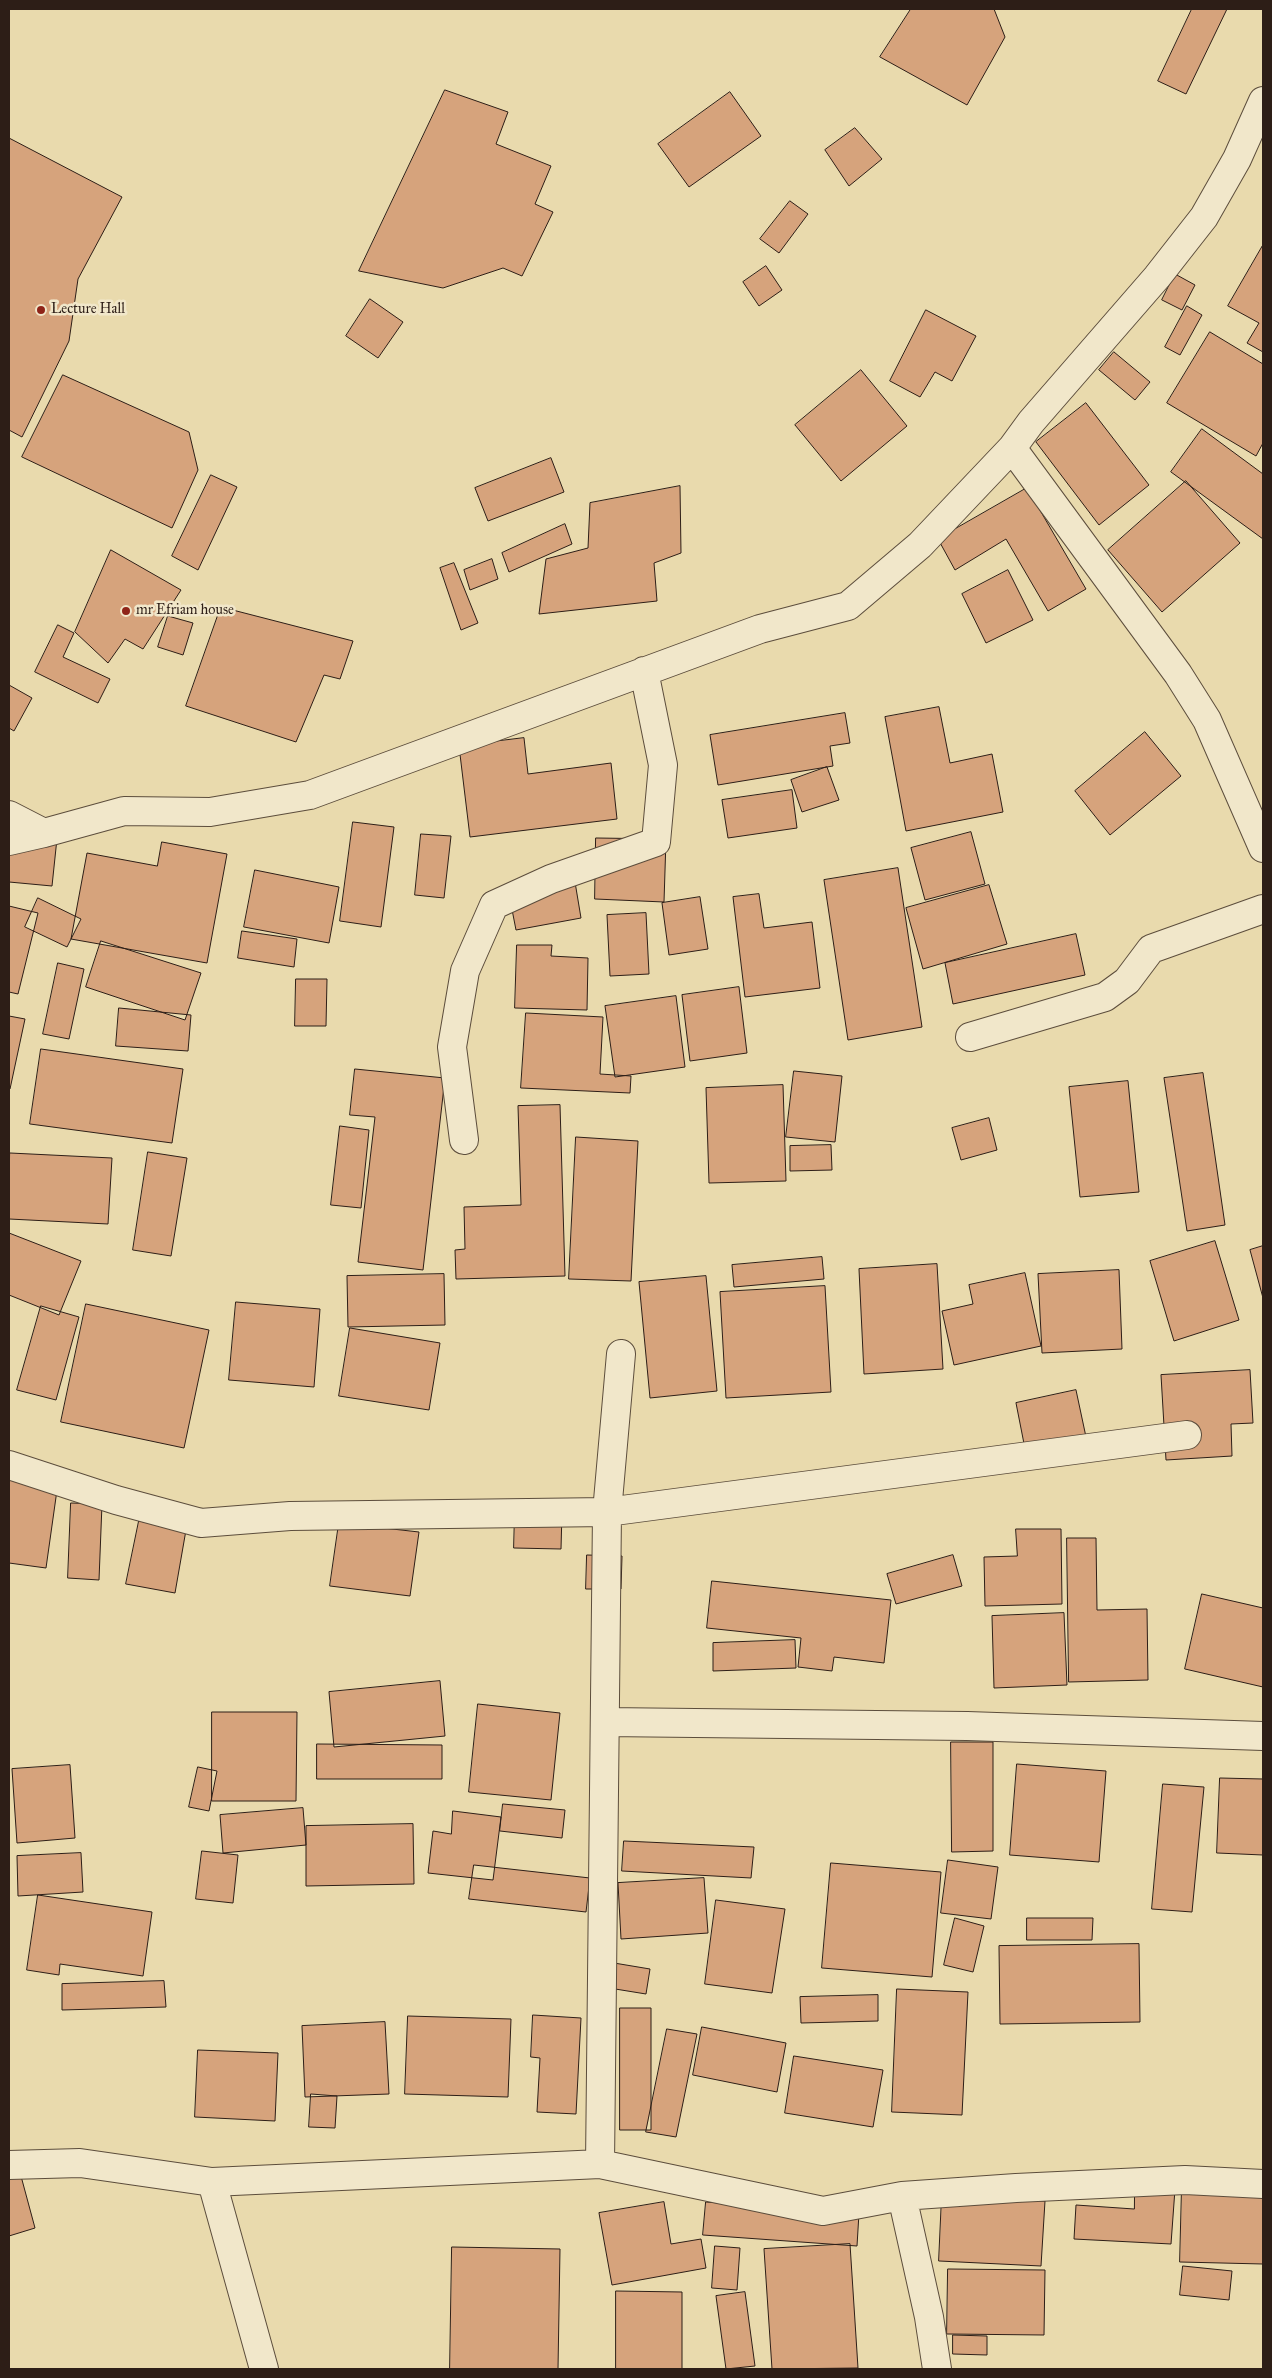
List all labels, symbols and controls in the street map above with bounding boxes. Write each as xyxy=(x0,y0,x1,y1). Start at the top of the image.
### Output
place label: Lecture Hall xyxy=(51,302,125,318)
marker: Lecture Hall xyxy=(35,304,47,316)
place label: mr Efriam house xyxy=(136,603,234,619)
marker: mr Efriam house xyxy=(120,605,132,617)

